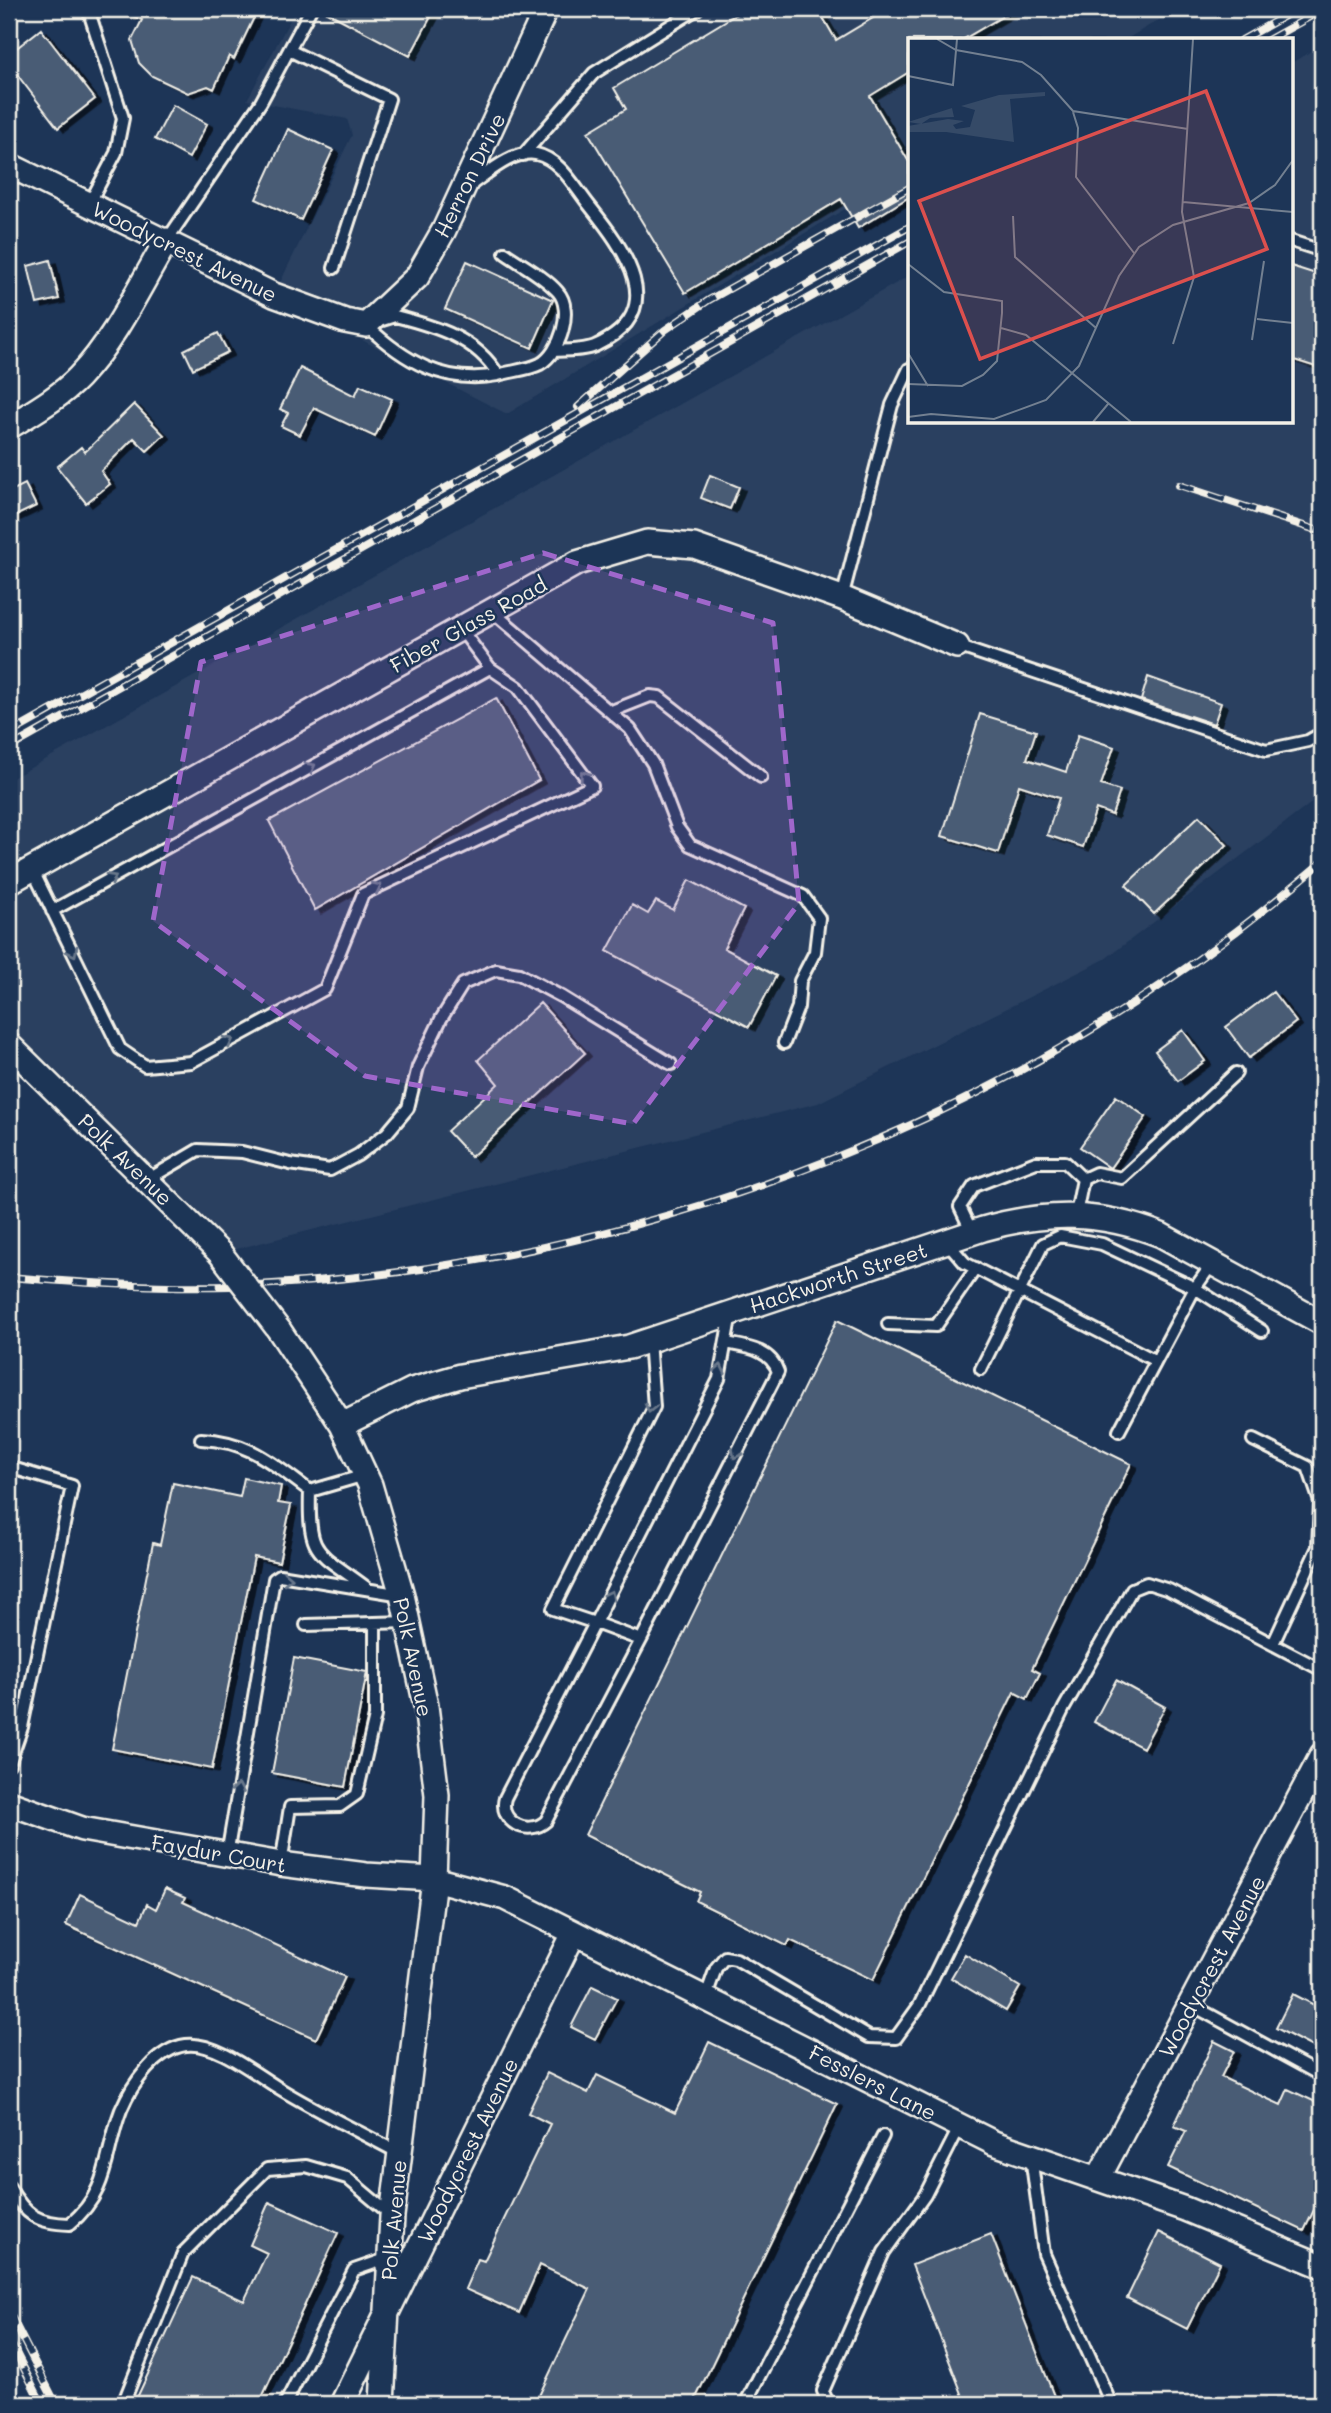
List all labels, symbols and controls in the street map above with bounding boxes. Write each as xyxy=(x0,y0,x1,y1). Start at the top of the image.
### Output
inset map xyxy=(908,38,1292,424)
street label: Herron Drive xyxy=(427,108,511,242)
street label: Woodycrest Avenue xyxy=(88,195,282,307)
street label: Fiber Glass Road xyxy=(385,570,551,678)
one-way arrow xyxy=(304,762,316,775)
one-way arrow xyxy=(580,770,592,782)
one-way arrow xyxy=(105,873,117,886)
one-way arrow xyxy=(370,881,382,895)
one-way arrow xyxy=(64,945,78,957)
one-way arrow xyxy=(222,1036,234,1049)
street label: Polk Avenue xyxy=(73,1107,179,1211)
street label: Hackworth Street xyxy=(746,1235,930,1319)
one-way arrow xyxy=(712,1363,727,1375)
one-way arrow xyxy=(644,1401,659,1413)
one-way arrow xyxy=(730,1447,744,1459)
one-way arrow xyxy=(283,1570,294,1585)
one-way arrow xyxy=(601,1590,615,1602)
street label: Polk Avenue xyxy=(388,1595,440,1719)
one-way arrow xyxy=(230,1782,245,1794)
street label: Faydur Court xyxy=(149,1828,289,1878)
street label: Woodycrest Avenue xyxy=(1152,1870,1270,2062)
street label: Fesslers Lane xyxy=(805,2038,941,2126)
street label: Woodycrest Avenue xyxy=(411,2053,523,2247)
street label: Polk Avenue xyxy=(374,2159,412,2281)

